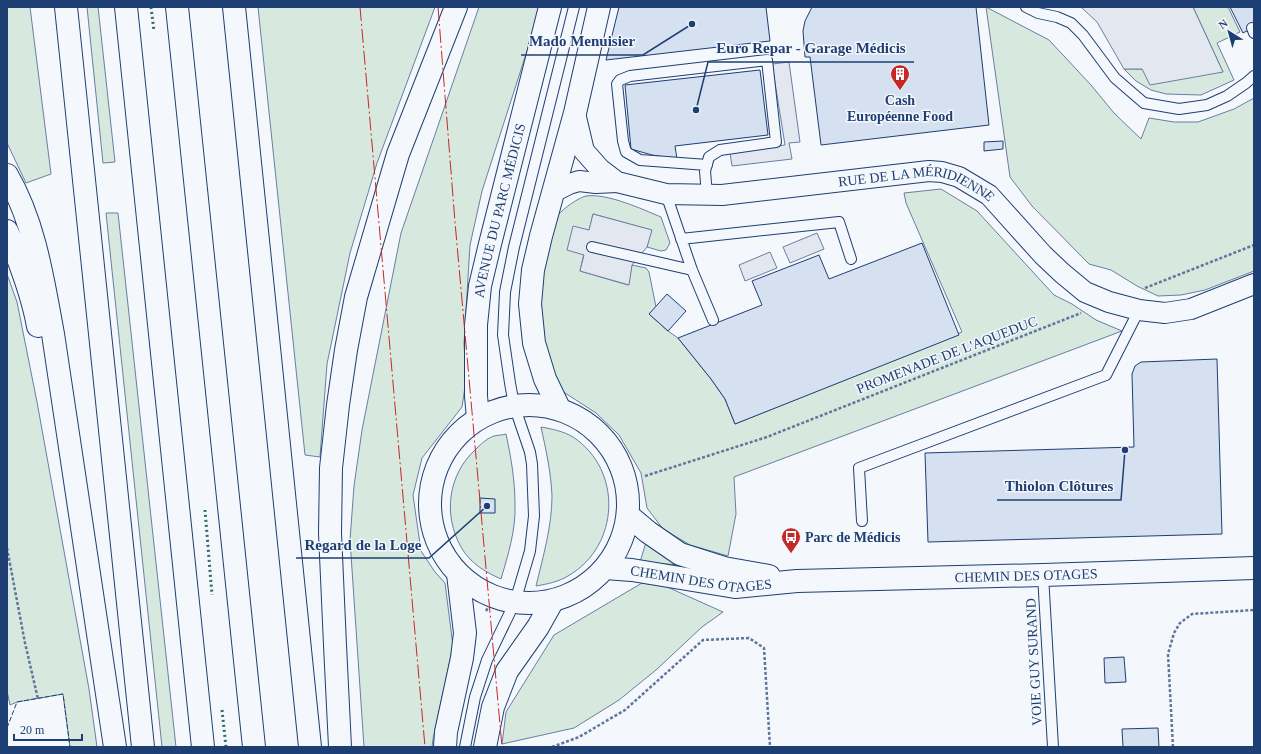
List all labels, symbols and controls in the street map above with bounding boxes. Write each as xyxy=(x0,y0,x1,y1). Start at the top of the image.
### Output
north arrow xyxy=(1209,12,1249,52)
text: N xyxy=(1216,17,1230,31)
callout: Mado Menuisier xyxy=(521,28,643,55)
text: Mado Menuisier xyxy=(529,33,635,49)
callout: Euro Repar - Garage Médicis xyxy=(708,35,914,62)
text: Euro Repar - Garage Médicis xyxy=(716,40,906,56)
building icon: Cash Européenne Food xyxy=(889,63,911,91)
place label: Cash Européenne Food xyxy=(847,93,953,124)
street label: AVENUE DU PARC MÉDICIS xyxy=(471,122,528,299)
street label: RUE DE LA MÉRIDIENNE xyxy=(837,162,998,204)
street label: PROMENADE DE L'AQUEDUC xyxy=(855,314,1039,396)
callout: Thiolon Clôtures xyxy=(997,473,1121,500)
text: Thiolon Clôtures xyxy=(1005,478,1113,494)
bus stop icon: Parc de Médicis xyxy=(780,526,802,554)
place label: Parc de Médicis xyxy=(805,530,901,545)
callout: Regard de la Loge xyxy=(296,531,429,558)
text: Regard de la Loge xyxy=(304,537,422,553)
street label: CHEMIN DES OTAGES xyxy=(629,562,773,595)
street label: CHEMIN DES OTAGES xyxy=(955,566,1098,585)
street label: VOIE GUY SURAND xyxy=(1023,598,1045,726)
scale bar xyxy=(14,716,82,742)
text: 20 m xyxy=(20,723,45,737)

